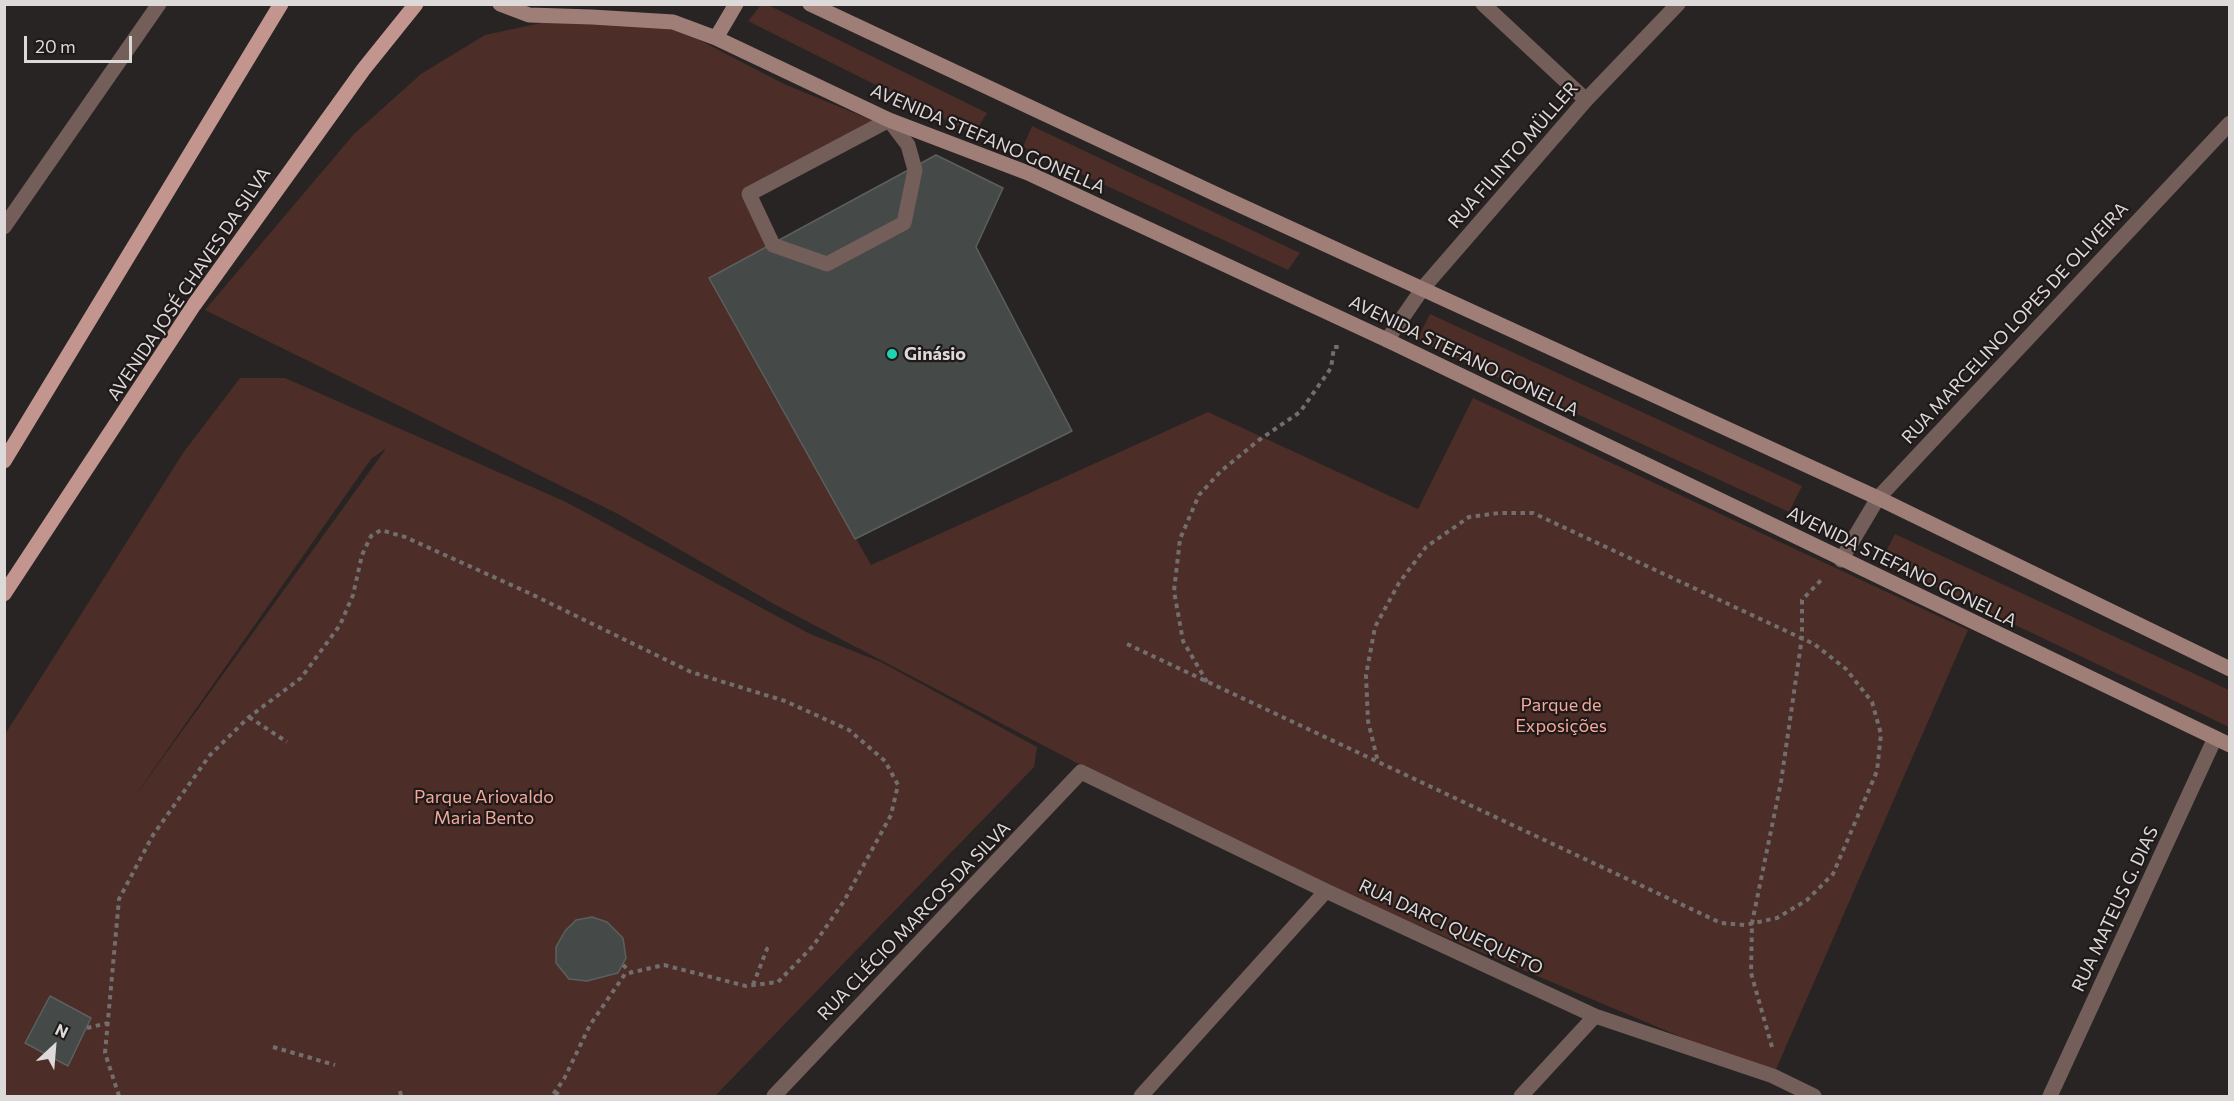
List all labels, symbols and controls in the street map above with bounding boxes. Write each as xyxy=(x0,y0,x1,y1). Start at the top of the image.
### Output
scale bar xyxy=(27,24,135,62)
text: 20 m xyxy=(35,35,76,57)
street label: RUA FILINTO MÜLLER xyxy=(1443,77,1583,233)
street label: AVENIDA STEFANO GONELLA xyxy=(867,80,1109,198)
street label: AVENIDA JOSÉ CHAVES DA SILVA xyxy=(103,163,275,405)
street label: RUA MARCELINO LOPES DE OLIVEIRA xyxy=(1897,198,2133,448)
street label: AVENIDA STEFANO GONELLA xyxy=(1346,291,1582,421)
place label: Ginásio xyxy=(904,343,966,365)
marker: Ginásio xyxy=(885,347,899,361)
street label: AVENIDA STEFANO GONELLA xyxy=(1784,502,2020,632)
park label: Parque de Exposições xyxy=(1515,694,1607,736)
park label: Parque Ariovaldo Maria Bento xyxy=(414,786,554,828)
street label: RUA CLÉCIO MARCOS DA SILVA xyxy=(813,817,1015,1025)
street label: RUA MATEUS G. DIAS xyxy=(2067,823,2163,995)
street label: RUA DARCI QUEQUETO xyxy=(1356,875,1546,979)
north arrow xyxy=(24,1017,84,1077)
text: N xyxy=(53,1019,72,1042)

